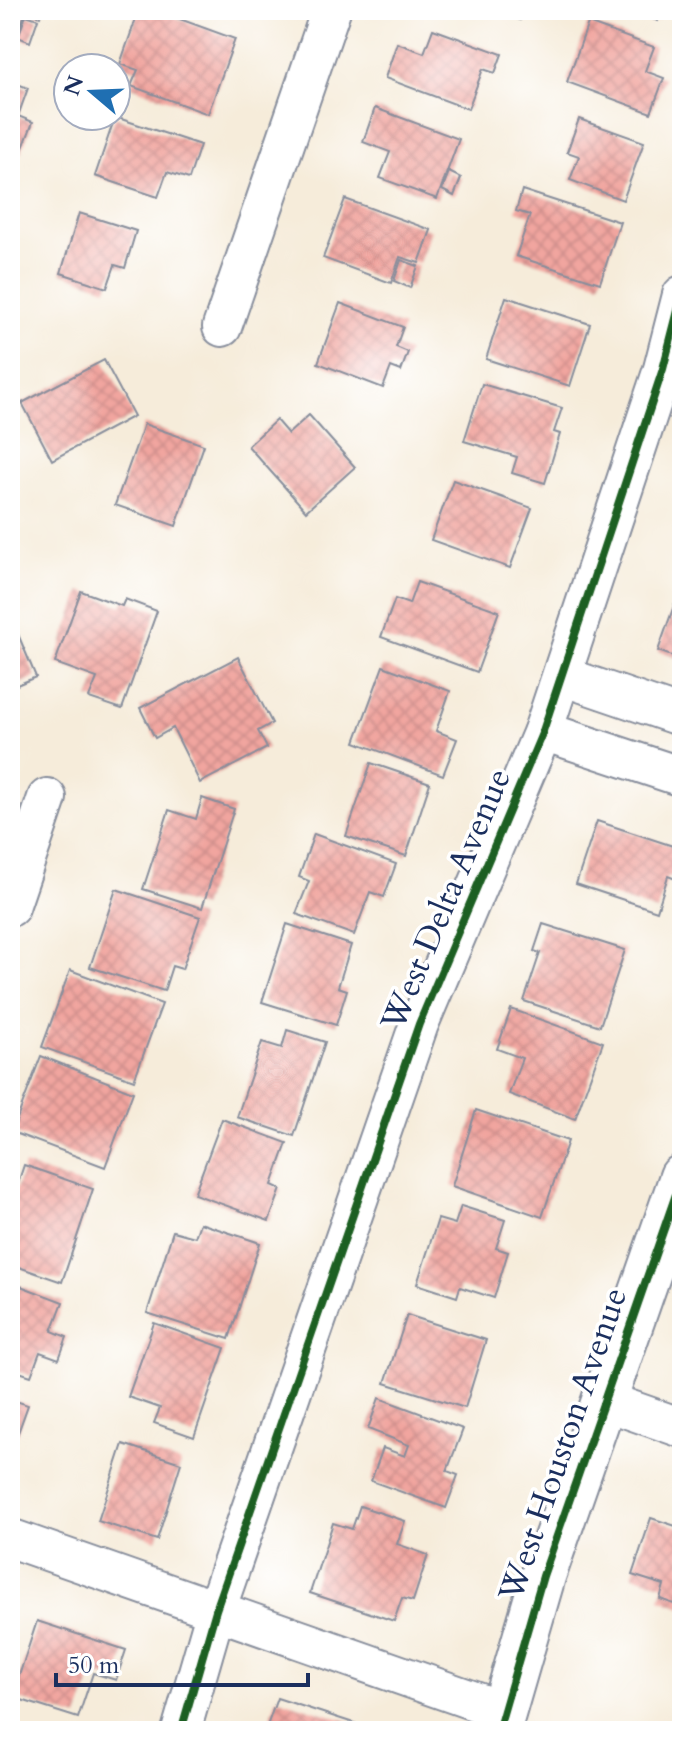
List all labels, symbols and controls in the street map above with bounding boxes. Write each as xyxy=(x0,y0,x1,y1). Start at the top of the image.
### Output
north arrow xyxy=(52,52,132,132)
text: N xyxy=(57,72,91,100)
street label: West Delta Avenue xyxy=(370,761,522,1039)
street label: West Houston Avenue xyxy=(487,1281,638,1608)
scale bar xyxy=(56,1637,308,1687)
text: 50 m xyxy=(68,1649,120,1682)

